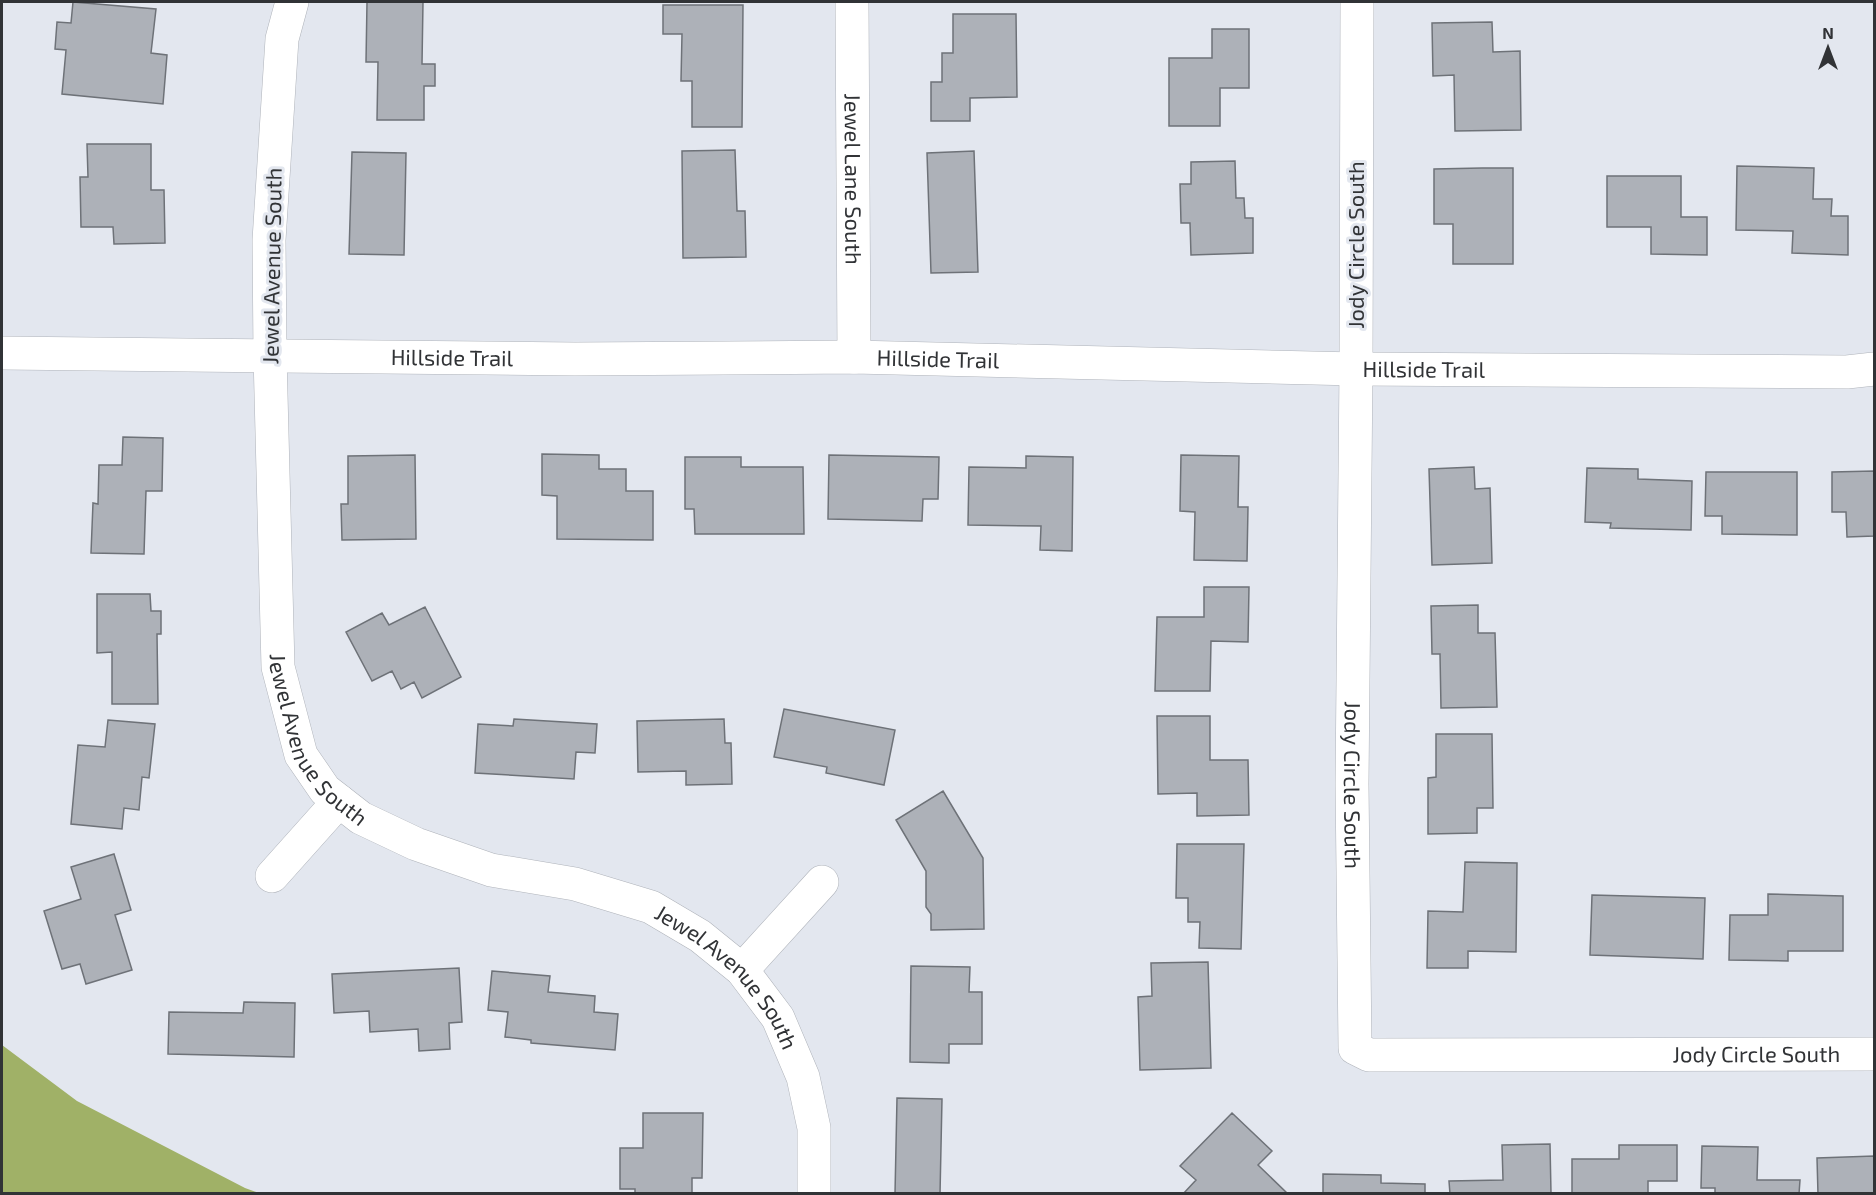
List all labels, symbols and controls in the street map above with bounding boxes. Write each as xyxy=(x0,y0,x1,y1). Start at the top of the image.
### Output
north arrow xyxy=(1798,18,1858,78)
text: N xyxy=(1822,23,1834,42)
street label: Jewel Lane South xyxy=(841,93,867,265)
street label: Jody Circle South xyxy=(1342,161,1368,329)
street label: Jewel Avenue South xyxy=(256,167,286,365)
street label: Hillside Trail xyxy=(391,343,514,370)
street label: Hillside Trail xyxy=(876,344,1000,372)
street label: Hillside Trail xyxy=(1363,355,1486,382)
street label: Jewel Avenue South xyxy=(265,653,373,830)
street label: Jody Circle South xyxy=(1340,701,1367,869)
street label: Jewel Avenue South xyxy=(651,898,804,1053)
street label: Jody Circle South xyxy=(1672,1040,1840,1066)

